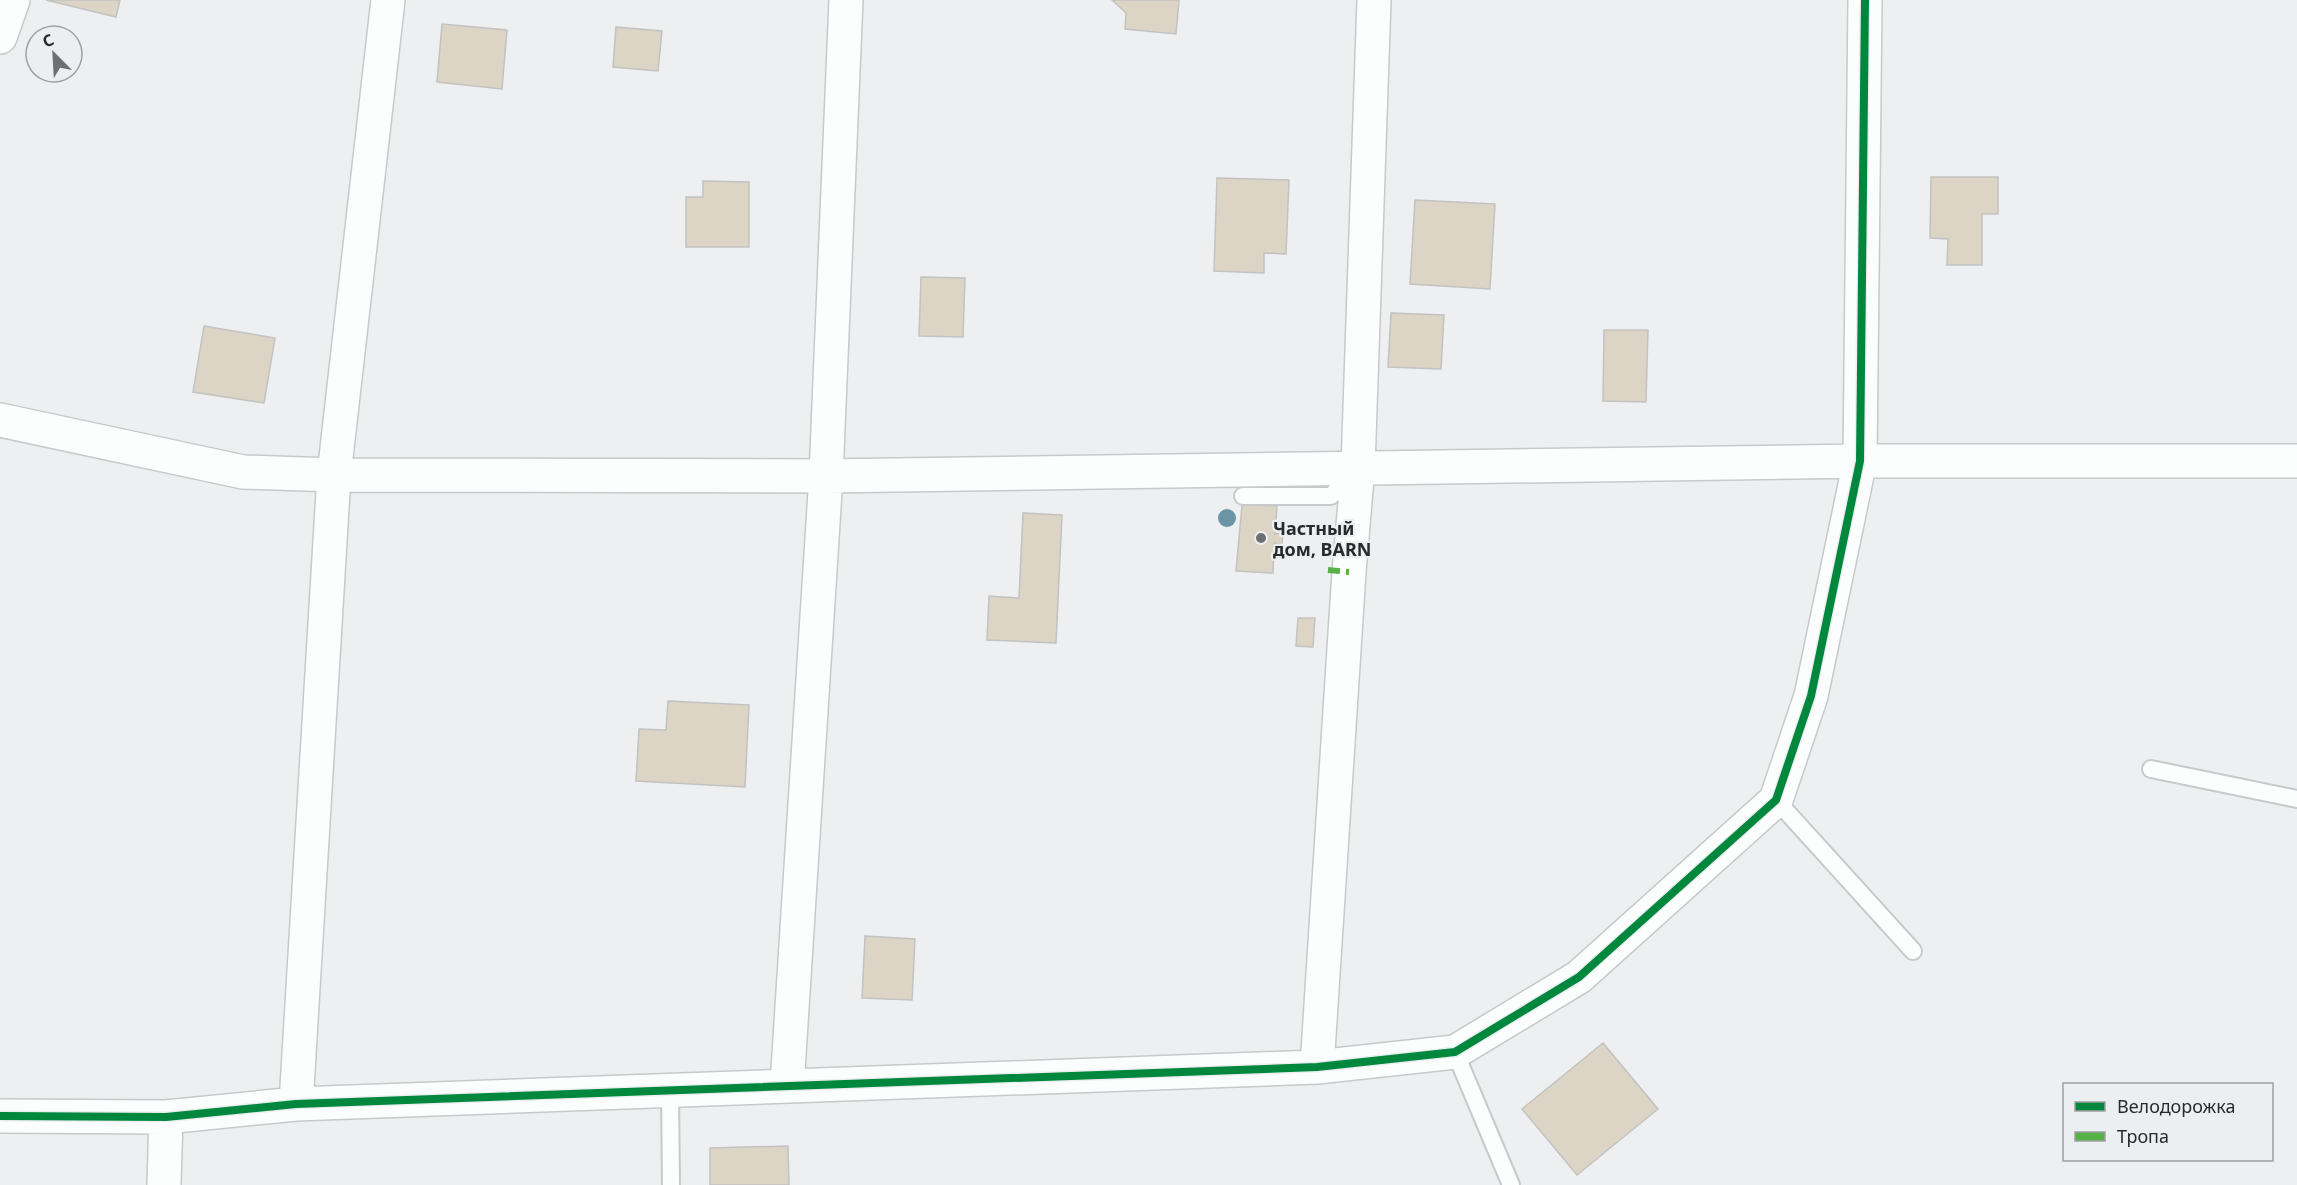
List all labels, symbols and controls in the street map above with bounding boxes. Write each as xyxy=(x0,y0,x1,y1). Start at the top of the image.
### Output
north arrow xyxy=(24,24,84,84)
text: С xyxy=(39,28,57,52)
place label: Частный дом, BARN xyxy=(1273,516,1371,561)
marker: Частный дом, BARN xyxy=(1254,531,1268,545)
legend xyxy=(2063,1083,2273,1161)
text: Велодорожка xyxy=(2117,1094,2235,1118)
text: Тропа xyxy=(2117,1124,2169,1148)

